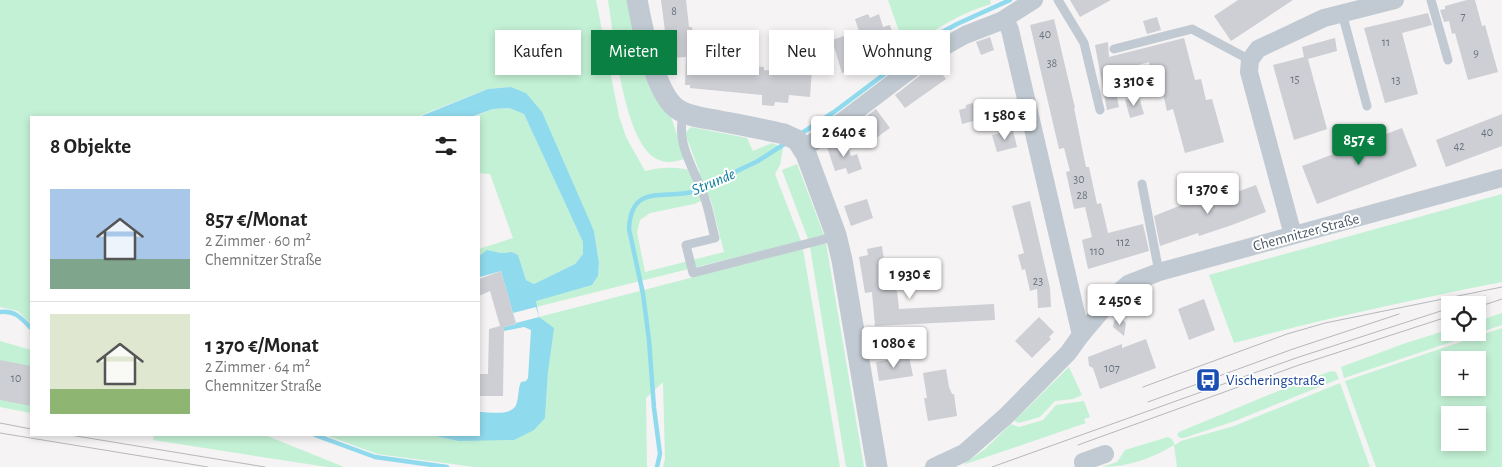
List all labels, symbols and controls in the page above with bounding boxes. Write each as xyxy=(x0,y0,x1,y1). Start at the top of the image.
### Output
house number: 8 xyxy=(671,5,677,17)
house number: 7 xyxy=(1460,10,1466,22)
house number: 40 xyxy=(1039,28,1051,40)
chip: Kaufen xyxy=(495,30,581,75)
chip: Mieten xyxy=(591,30,677,75)
chip: Filter xyxy=(687,30,759,75)
chip: Neu xyxy=(769,30,834,75)
chip: Wohnung xyxy=(844,30,950,75)
house number: 11 xyxy=(1382,36,1390,48)
house number: 9 xyxy=(1473,47,1479,59)
house number: 38 xyxy=(1047,57,1058,69)
pin: 3 310 € xyxy=(1088,64,1180,107)
text: 3 310 € xyxy=(1114,73,1154,89)
house number: 15 xyxy=(1290,73,1300,85)
house number: 13 xyxy=(1391,74,1401,86)
pin: 1 580 € xyxy=(959,98,1051,141)
text: 1 580 € xyxy=(984,107,1026,123)
pin: 2 640 € xyxy=(798,116,890,158)
text: 2 640 € xyxy=(822,124,866,140)
pin: 857 € xyxy=(1324,124,1394,166)
house number: 40 xyxy=(1481,126,1493,138)
icon: filters xyxy=(432,132,460,160)
text: 857 € xyxy=(1343,132,1375,148)
text: 8 Objekte xyxy=(50,136,131,157)
house number: 42 xyxy=(1453,140,1465,152)
water label: Strunde xyxy=(689,166,738,198)
pin: 1 370 € xyxy=(1162,172,1254,215)
house number: 30 xyxy=(1073,173,1085,185)
text: 1 370 € xyxy=(1188,181,1228,197)
house number: 28 xyxy=(1076,189,1088,201)
icon: home xyxy=(90,209,150,269)
text: 857 €/Monat xyxy=(205,209,307,230)
street label: Chemnitzer Straße xyxy=(1251,211,1361,254)
text: 2 Zimmer · 60 m² xyxy=(205,233,311,249)
house number: 112 xyxy=(1116,236,1130,248)
house number: 110 xyxy=(1090,245,1104,257)
text: Chemnitzer Straße xyxy=(205,252,322,268)
pin: 1 930 € xyxy=(864,258,956,300)
text: 1 930 € xyxy=(889,266,931,282)
house number: 23 xyxy=(1033,275,1043,287)
pin: 2 450 € xyxy=(1074,284,1166,326)
text: 2 450 € xyxy=(1098,292,1142,308)
map controls xyxy=(1441,296,1486,451)
button: locate xyxy=(1441,296,1486,341)
pin: 1 080 € xyxy=(848,326,940,369)
icon: home xyxy=(90,334,150,394)
text: 1 370 €/Monat xyxy=(205,335,319,356)
text: 1 080 € xyxy=(873,335,915,351)
button: + xyxy=(1441,351,1486,396)
text: 2 Zimmer · 64 m² xyxy=(205,359,310,375)
house number: 107 xyxy=(1104,362,1120,374)
bus stop icon: Vischeringstraße xyxy=(1195,367,1221,393)
house number: 10 xyxy=(11,372,21,384)
place label: Vischeringstraße xyxy=(1226,373,1325,388)
text: Chemnitzer Straße xyxy=(205,378,322,394)
button: − xyxy=(1441,406,1486,451)

